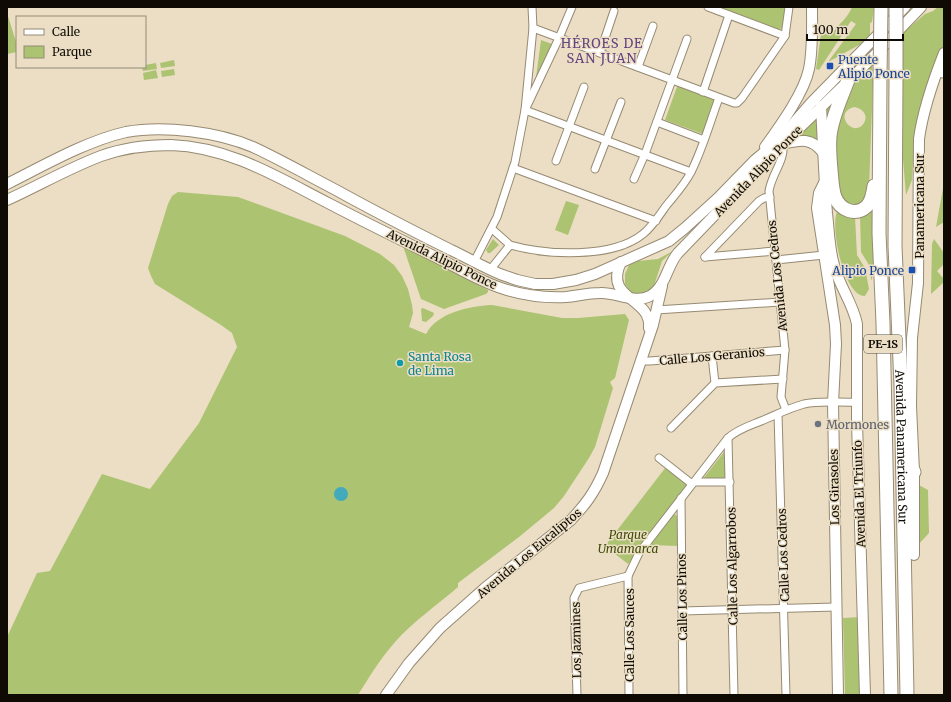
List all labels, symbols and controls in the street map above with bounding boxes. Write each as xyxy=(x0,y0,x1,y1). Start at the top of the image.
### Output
legend xyxy=(16,16,146,68)
scale bar xyxy=(807,16,903,42)
text: 100 m xyxy=(813,22,848,37)
text: Calle xyxy=(52,24,80,39)
district label: HÉROES DE SAN JUAN xyxy=(561,34,643,67)
text: Parque xyxy=(52,44,92,59)
place label: Puente Alipio Ponce xyxy=(837,52,910,81)
marker: Puente Alipio Ponce xyxy=(825,61,835,71)
street label: Avenida Alipio Ponce xyxy=(710,122,805,220)
street label: Panamericana Sur xyxy=(912,153,927,259)
street label: Avenida Los Cedros xyxy=(764,220,790,333)
street label: Avenida Alipio Ponce xyxy=(384,225,500,292)
place label: Alipio Ponce xyxy=(831,263,904,278)
marker: Alipio Ponce xyxy=(907,265,917,275)
road number: PE-1S xyxy=(864,335,902,353)
street label: Calle Los Geranios xyxy=(659,344,765,368)
place label: Santa Rosa de Lima xyxy=(408,349,472,378)
marker: Santa Rosa de Lima xyxy=(395,358,405,368)
street label: Avenida Panamericana Sur xyxy=(893,368,911,525)
place label: Mormones xyxy=(826,417,889,432)
marker: Mormones xyxy=(813,419,823,429)
street label: Avenida El Triunfo xyxy=(850,440,868,549)
street label: Los Girasoles xyxy=(826,449,842,525)
street label: Avenida Los Eucaliptos xyxy=(473,505,584,602)
street label: Calle Los Algarrobos xyxy=(723,507,741,625)
street label: Calle Los Cedros xyxy=(774,508,792,602)
park label: Parque Umamarca xyxy=(598,527,658,556)
street label: Calle Los Pinos xyxy=(674,553,690,640)
street label: Calle Los Sauces xyxy=(622,588,637,682)
street label: Los Jazmines xyxy=(568,602,584,678)

